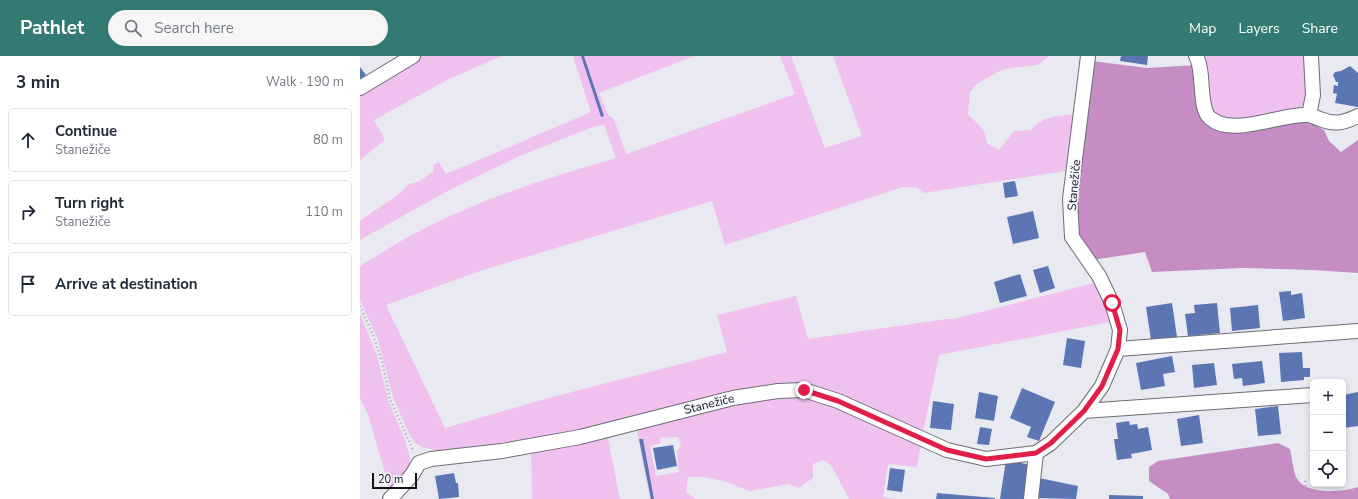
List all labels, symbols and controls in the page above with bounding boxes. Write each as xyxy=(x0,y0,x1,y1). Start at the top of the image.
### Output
search box xyxy=(108,10,388,46)
text: Pathlet xyxy=(20,15,84,41)
icon: search xyxy=(122,17,144,39)
text: Search here xyxy=(154,18,234,38)
text: Map xyxy=(1189,19,1216,38)
text: Layers xyxy=(1238,19,1280,38)
text: Share xyxy=(1302,19,1338,38)
text: 3 min xyxy=(16,71,60,94)
text: Walk · 190 m xyxy=(266,73,344,91)
text: Continue xyxy=(55,121,117,141)
icon: ahead xyxy=(17,129,39,151)
text: 80 m xyxy=(313,131,343,149)
text: Stanežiče xyxy=(55,141,111,159)
street label: Stanežiče xyxy=(1064,159,1084,211)
text: Turn right xyxy=(55,193,124,213)
icon: right xyxy=(17,201,39,223)
text: 110 m xyxy=(305,203,343,221)
text: Stanežiče xyxy=(55,213,111,231)
icon: arrive xyxy=(17,273,39,295)
text: Arrive at destination xyxy=(55,274,198,294)
route start xyxy=(1103,294,1121,312)
map controls xyxy=(1310,379,1346,487)
button: + xyxy=(1310,379,1346,415)
route end xyxy=(795,381,813,399)
street label: Stanežiče xyxy=(682,390,736,418)
button: − xyxy=(1310,415,1346,451)
button: locate xyxy=(1310,451,1346,487)
scale bar xyxy=(372,471,417,490)
text: 20 m xyxy=(378,472,403,487)

